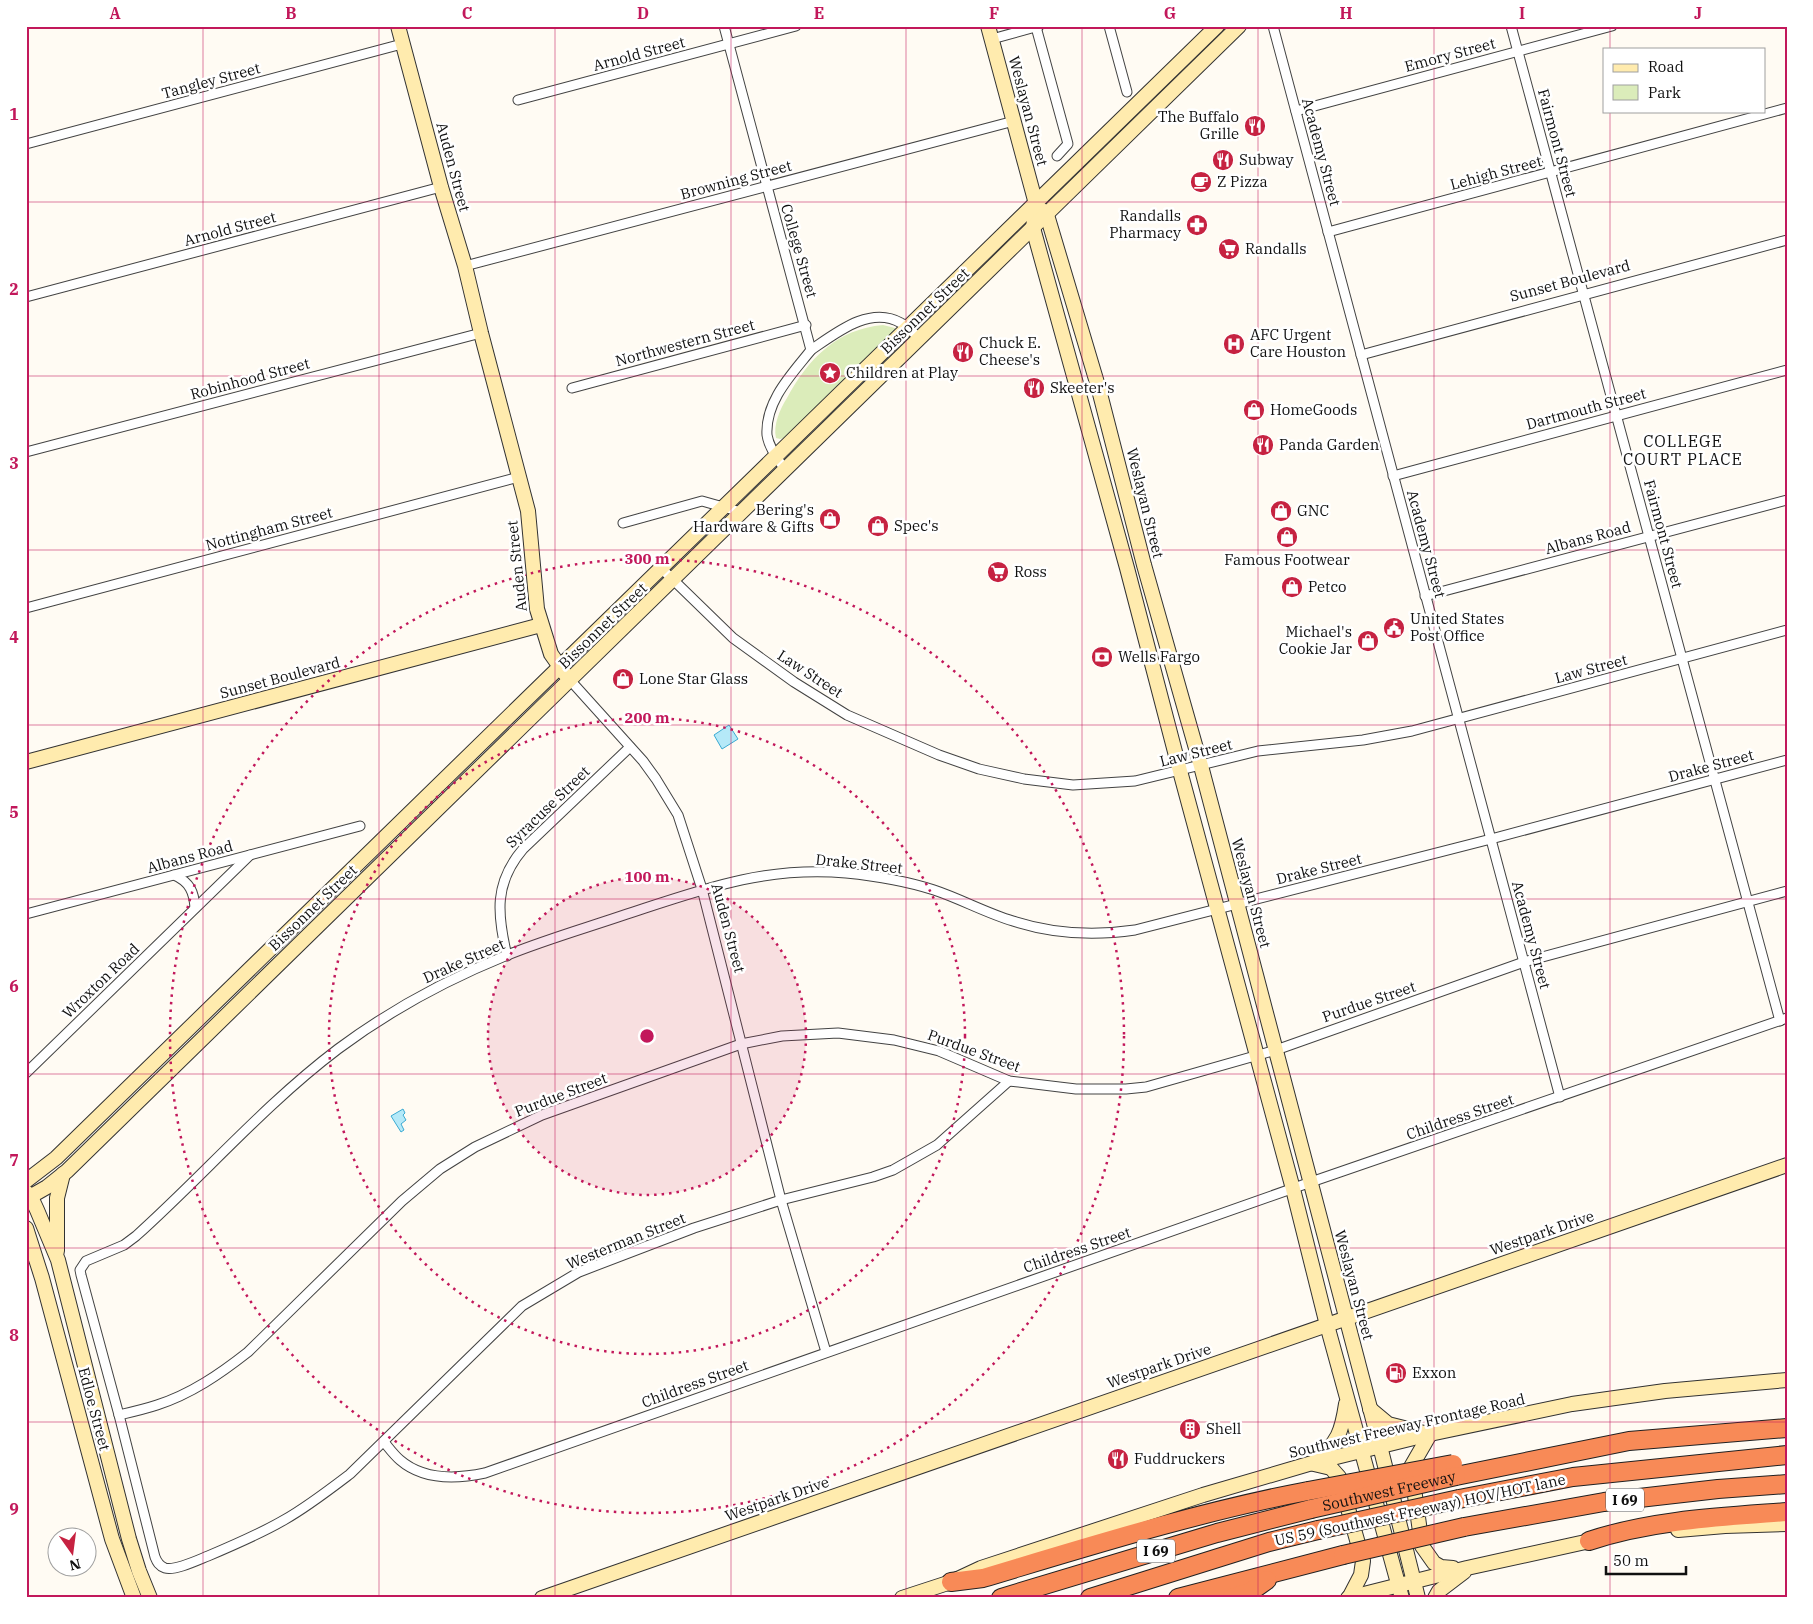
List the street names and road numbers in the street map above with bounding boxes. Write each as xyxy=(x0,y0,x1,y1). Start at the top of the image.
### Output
street label: Arnold Street xyxy=(591,32,687,75)
street label: Emory Street xyxy=(1402,33,1497,76)
street label: Weslayan Street xyxy=(1005,54,1052,168)
street label: Tangley Street xyxy=(160,58,262,103)
street label: Fairmont Street xyxy=(1534,87,1581,199)
street label: Academy Street xyxy=(1298,96,1345,208)
street label: Auden Street xyxy=(432,120,475,214)
street label: Lehigh Street xyxy=(1448,151,1544,194)
street label: Browning Street xyxy=(678,156,794,203)
street label: College Street xyxy=(777,202,822,300)
street label: Arnold Street xyxy=(182,207,278,250)
street label: Sunset Boulevard xyxy=(1508,255,1632,306)
street label: Bissonnet Street xyxy=(876,264,973,358)
street label: Northwestern Street xyxy=(613,315,757,370)
street label: Robinhood Street xyxy=(188,353,312,404)
street label: Dartmouth Street xyxy=(1524,383,1648,434)
street label: Weslayan Street xyxy=(1123,446,1168,560)
street label: Fairmont Street xyxy=(1640,478,1687,590)
street label: Academy Street xyxy=(1403,488,1450,600)
street label: Nottingham Street xyxy=(203,502,334,555)
street label: Albans Road xyxy=(1543,517,1633,558)
street label: Auden Street xyxy=(502,519,531,613)
street label: Bissonnet Street xyxy=(554,579,651,673)
street label: Law Street xyxy=(774,645,847,702)
street label: Law Street xyxy=(1553,650,1629,687)
street label: Sunset Boulevard xyxy=(218,652,342,703)
street label: Law Street xyxy=(1158,734,1234,771)
street label: Drake Street xyxy=(1666,745,1756,786)
street label: Syracuse Street xyxy=(502,762,594,852)
street label: Albans Road xyxy=(145,836,235,877)
street label: Weslayan Street xyxy=(1228,836,1275,950)
street label: Drake Street xyxy=(814,849,904,878)
street label: Drake Street xyxy=(1274,849,1364,888)
street label: Bissonnet Street xyxy=(264,861,361,955)
street label: Academy Street xyxy=(1508,879,1555,991)
street label: Auden Street xyxy=(707,881,750,975)
street label: Drake Street xyxy=(420,934,508,987)
street label: Wroxton Road xyxy=(58,939,143,1022)
street label: Purdue Street xyxy=(1320,977,1418,1026)
street label: Purdue Street xyxy=(925,1025,1023,1076)
street label: Purdue Street xyxy=(512,1068,610,1121)
street label: Childress Street xyxy=(1404,1089,1516,1144)
street label: Westpark Drive xyxy=(1487,1206,1596,1259)
street label: Westerman Street xyxy=(563,1208,688,1273)
street label: Childress Street xyxy=(1021,1222,1133,1277)
street label: Weslayan Street xyxy=(1331,1228,1378,1342)
street label: Westpark Drive xyxy=(1104,1339,1213,1392)
street label: Childress Street xyxy=(639,1355,751,1412)
street label: Edloe Street xyxy=(74,1365,115,1453)
street label: Southwest Freeway Frontage Road xyxy=(1287,1389,1527,1462)
street label: Southwest Freeway xyxy=(1320,1466,1457,1515)
street label: US 59 (Southwest Freeway) HOV/HOT lane xyxy=(1273,1469,1567,1550)
street label: Westpark Drive xyxy=(722,1472,831,1525)
road number: I 69 xyxy=(1606,1488,1644,1512)
road number: I 69 xyxy=(1137,1540,1175,1562)

